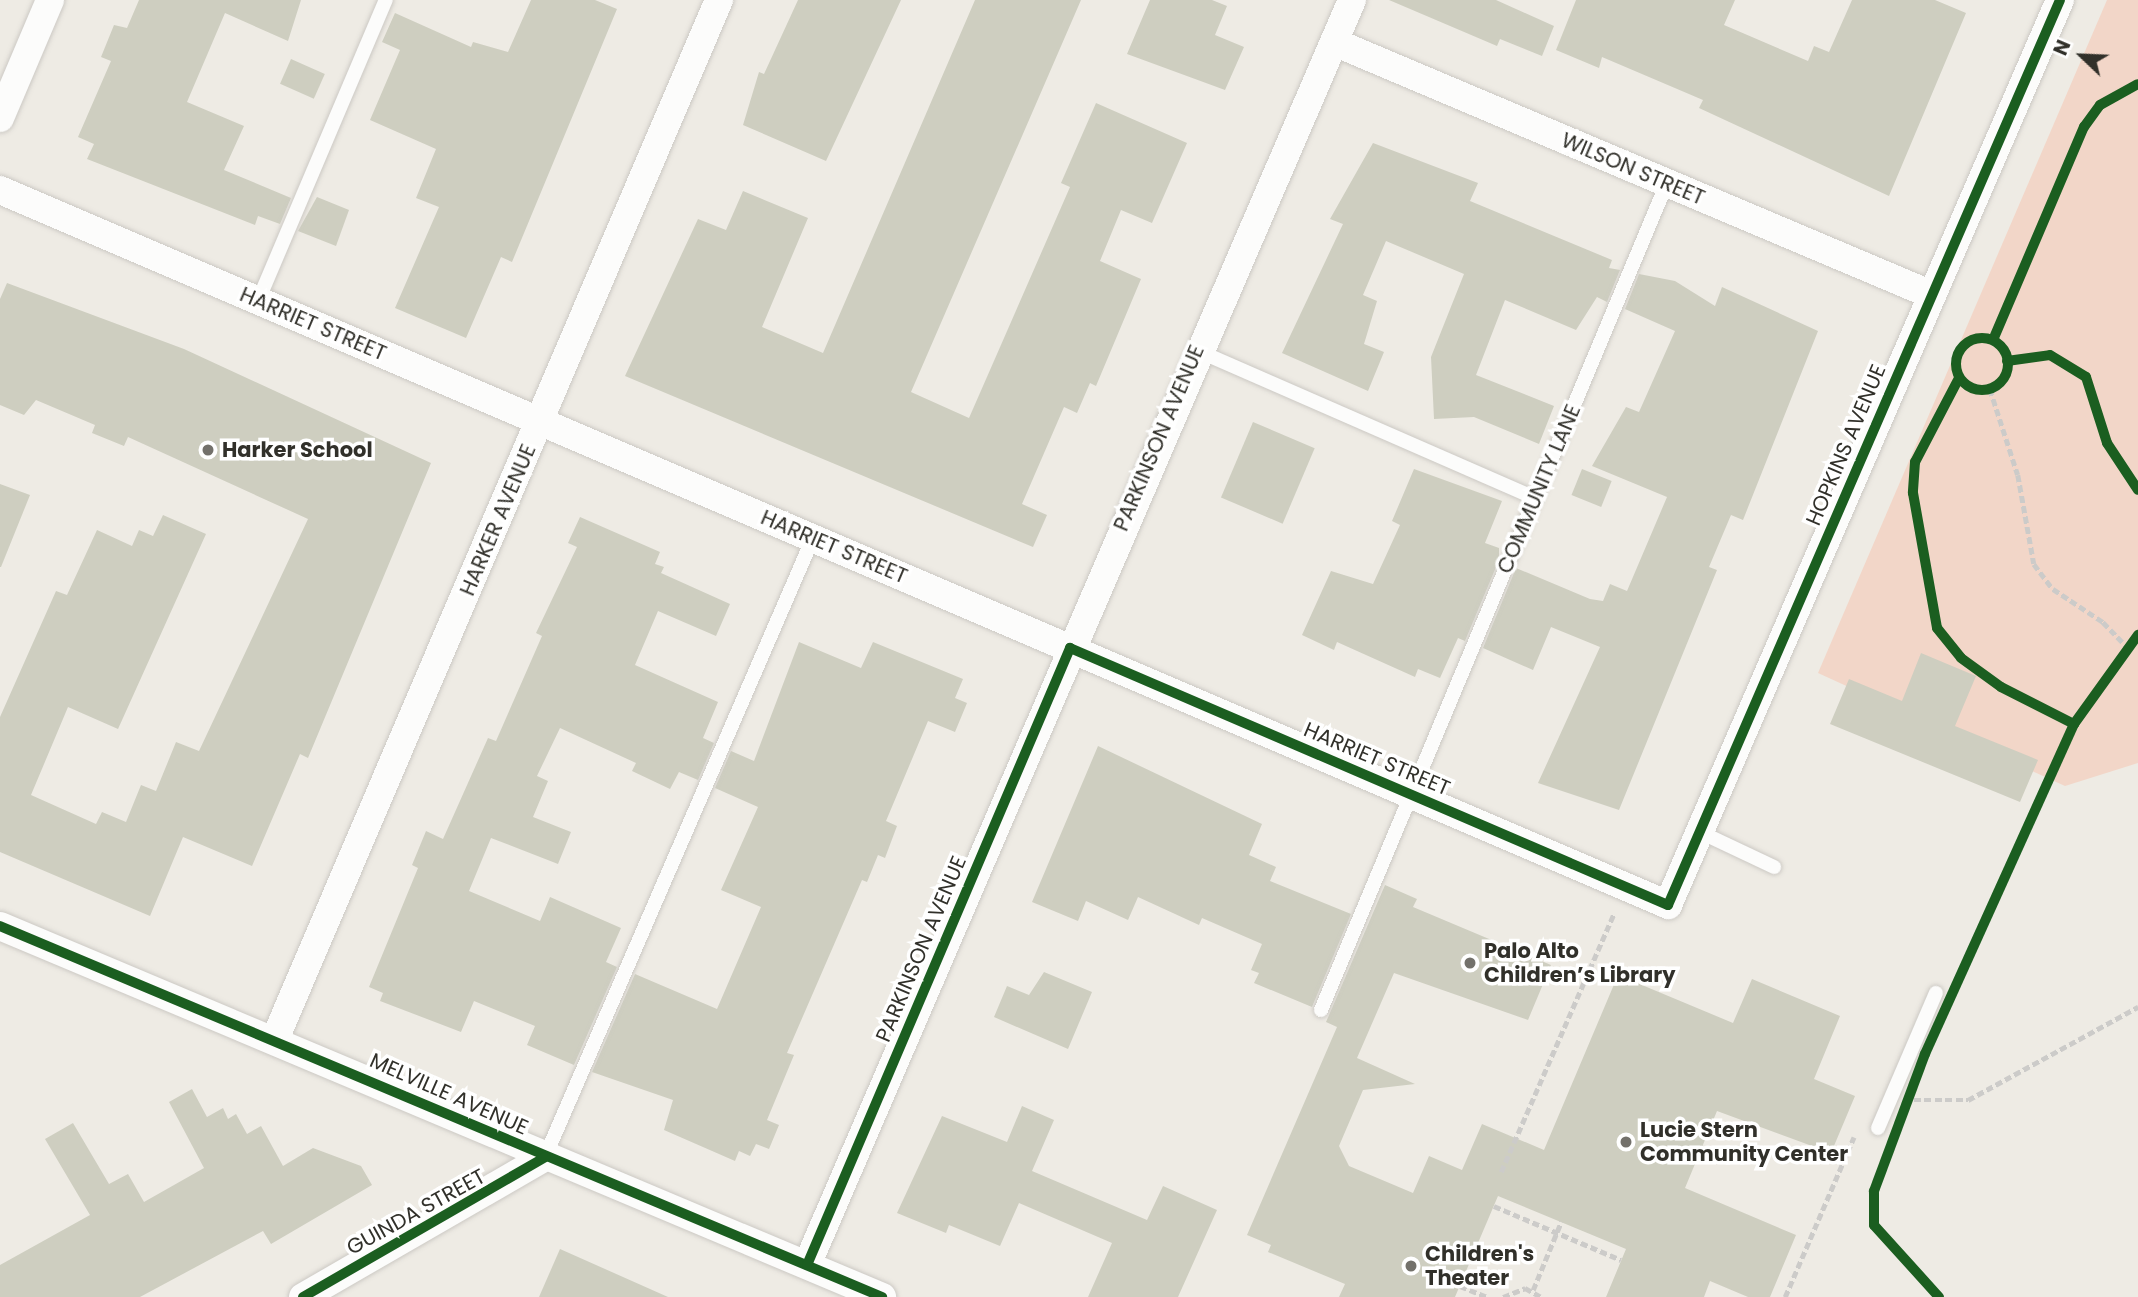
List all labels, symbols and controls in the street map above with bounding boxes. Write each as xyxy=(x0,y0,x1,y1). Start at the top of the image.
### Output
north arrow xyxy=(2047,21,2117,91)
text: N xyxy=(2047,36,2077,59)
street label: WILSON STREET xyxy=(1558,127,1708,211)
street label: HARRIET STREET xyxy=(236,282,390,366)
street label: PARKINSON AVENUE xyxy=(1108,341,1210,535)
street label: HOPKINS AVENUE xyxy=(1801,361,1891,529)
street label: COMMUNITY LANE xyxy=(1492,401,1586,577)
place label: Harker School xyxy=(222,437,373,463)
street label: HARKER AVENUE xyxy=(455,441,541,599)
marker: Harker School xyxy=(200,442,216,458)
street label: HARRIET STREET xyxy=(757,505,911,589)
street label: HARRIET STREET xyxy=(1300,717,1454,801)
street label: PARKINSON AVENUE xyxy=(870,852,972,1046)
place label: Palo Alto Children’s Library xyxy=(1484,938,1676,988)
marker: Palo Alto Children’s Library xyxy=(1462,955,1478,971)
street label: MELVILLE AVENUE xyxy=(366,1048,532,1140)
place label: Lucie Stern Community Center xyxy=(1640,1117,1848,1167)
marker: Lucie Stern Community Center xyxy=(1618,1134,1634,1150)
street label: GUINDA STREET xyxy=(342,1164,490,1260)
place label: Children's Theater xyxy=(1425,1241,1534,1291)
marker: Children's Theater xyxy=(1403,1258,1419,1274)

